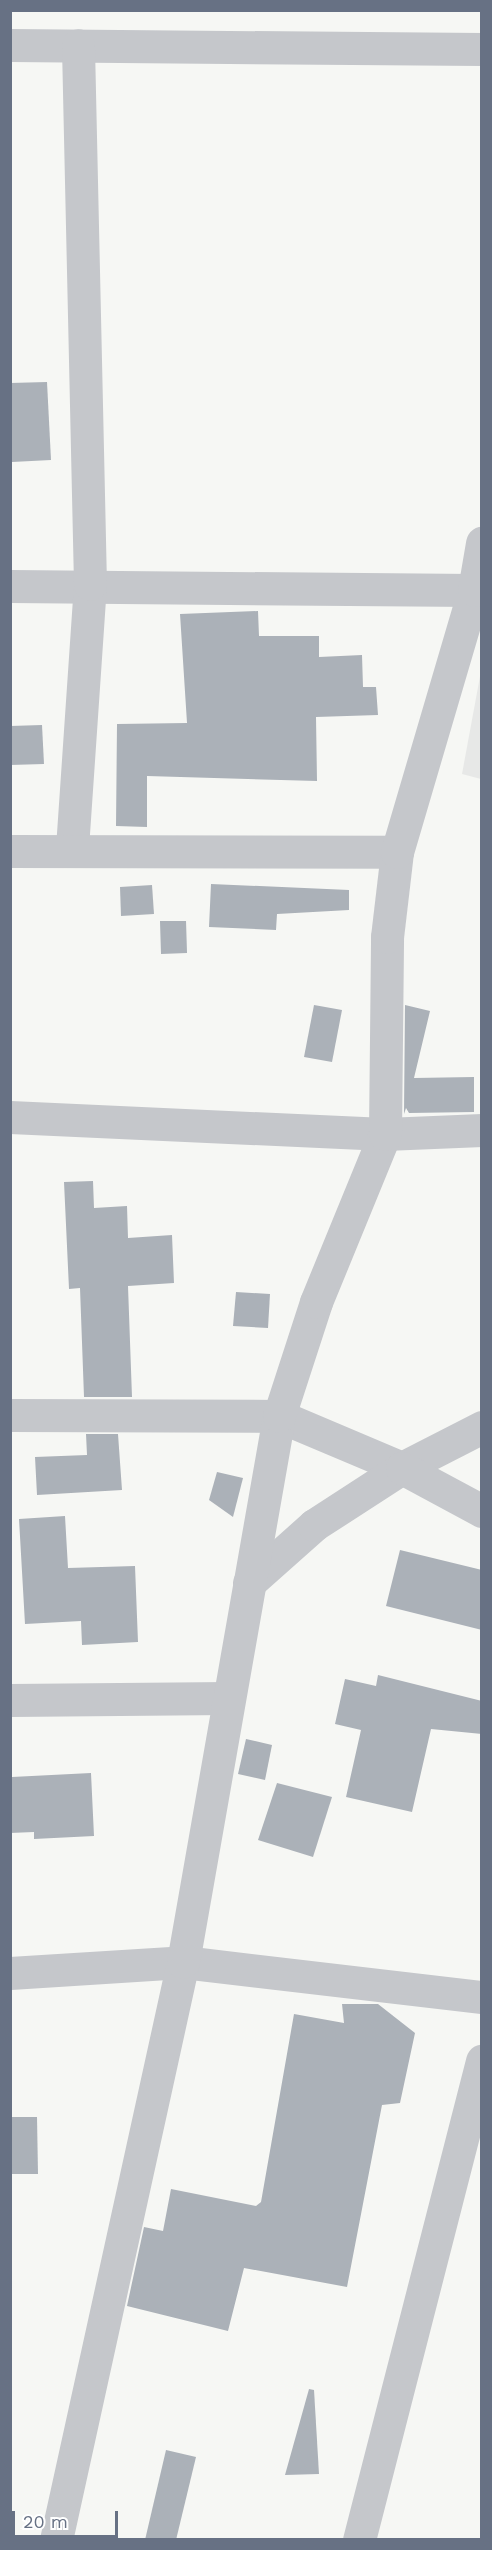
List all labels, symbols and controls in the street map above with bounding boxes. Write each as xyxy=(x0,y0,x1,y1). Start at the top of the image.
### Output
scale bar xyxy=(15,2499,122,2537)
text: 20 m xyxy=(23,2511,68,2532)

